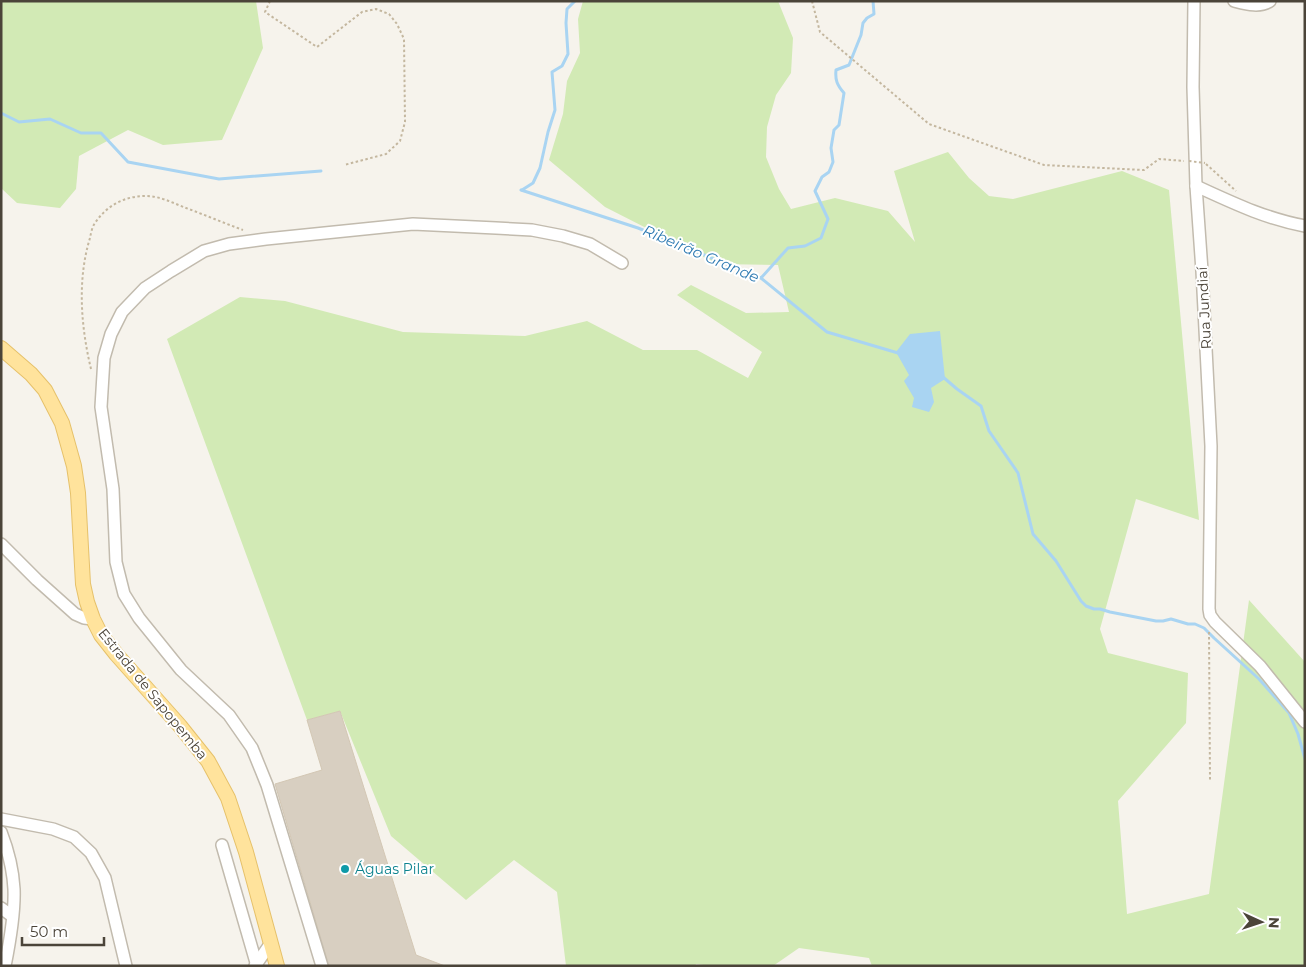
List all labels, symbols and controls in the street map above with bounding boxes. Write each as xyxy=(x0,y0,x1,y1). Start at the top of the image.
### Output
water label: Ribeirão Grande xyxy=(640,220,762,287)
street label: Rua Jundiaí xyxy=(1193,265,1215,350)
street label: Estrada de Sapopemba xyxy=(94,625,212,763)
place label: Águas Pilar xyxy=(355,860,435,878)
marker: Águas Pilar xyxy=(339,863,351,875)
north arrow xyxy=(1236,897,1286,947)
scale bar xyxy=(22,914,105,946)
text: N xyxy=(1265,917,1283,929)
text: 50 m xyxy=(30,922,68,941)

